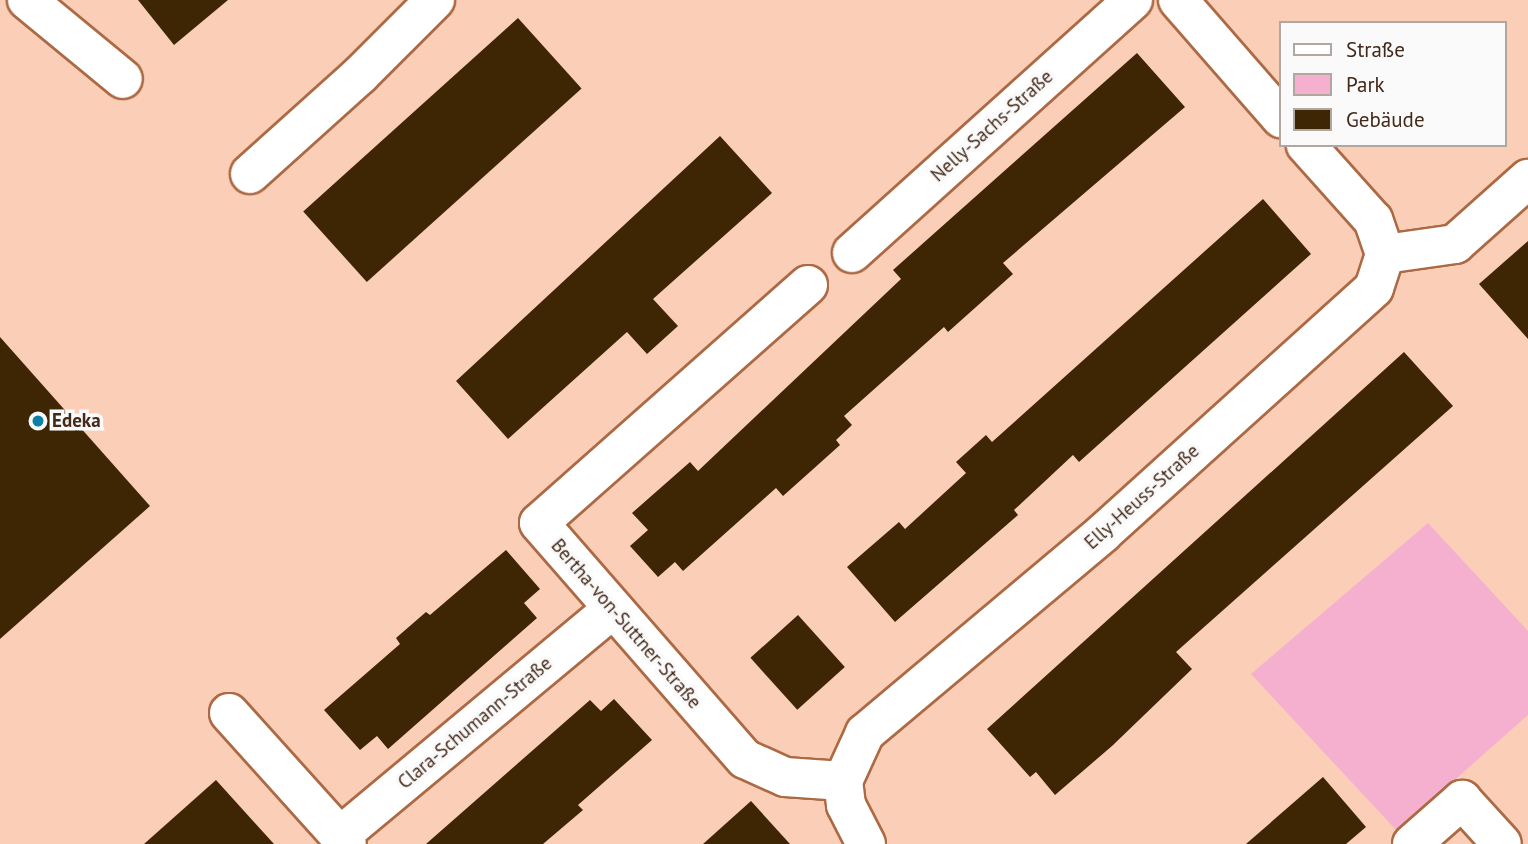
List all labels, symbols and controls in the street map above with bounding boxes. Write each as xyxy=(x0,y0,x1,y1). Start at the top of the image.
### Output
legend xyxy=(1280,21,1507,147)
text: Straße xyxy=(1346,36,1405,63)
street label: Nelly-Sachs-Straße xyxy=(926,65,1058,187)
text: Park xyxy=(1346,71,1385,98)
text: Gebäude xyxy=(1346,106,1425,133)
place label: Edeka xyxy=(52,410,101,432)
marker: Edeka xyxy=(30,413,46,429)
street label: Elly-Heuss-Straße xyxy=(1080,440,1204,554)
street label: Bertha-von-Suttner-Straße xyxy=(546,535,706,713)
street label: Clara-Schumann-Straße xyxy=(394,652,556,794)

